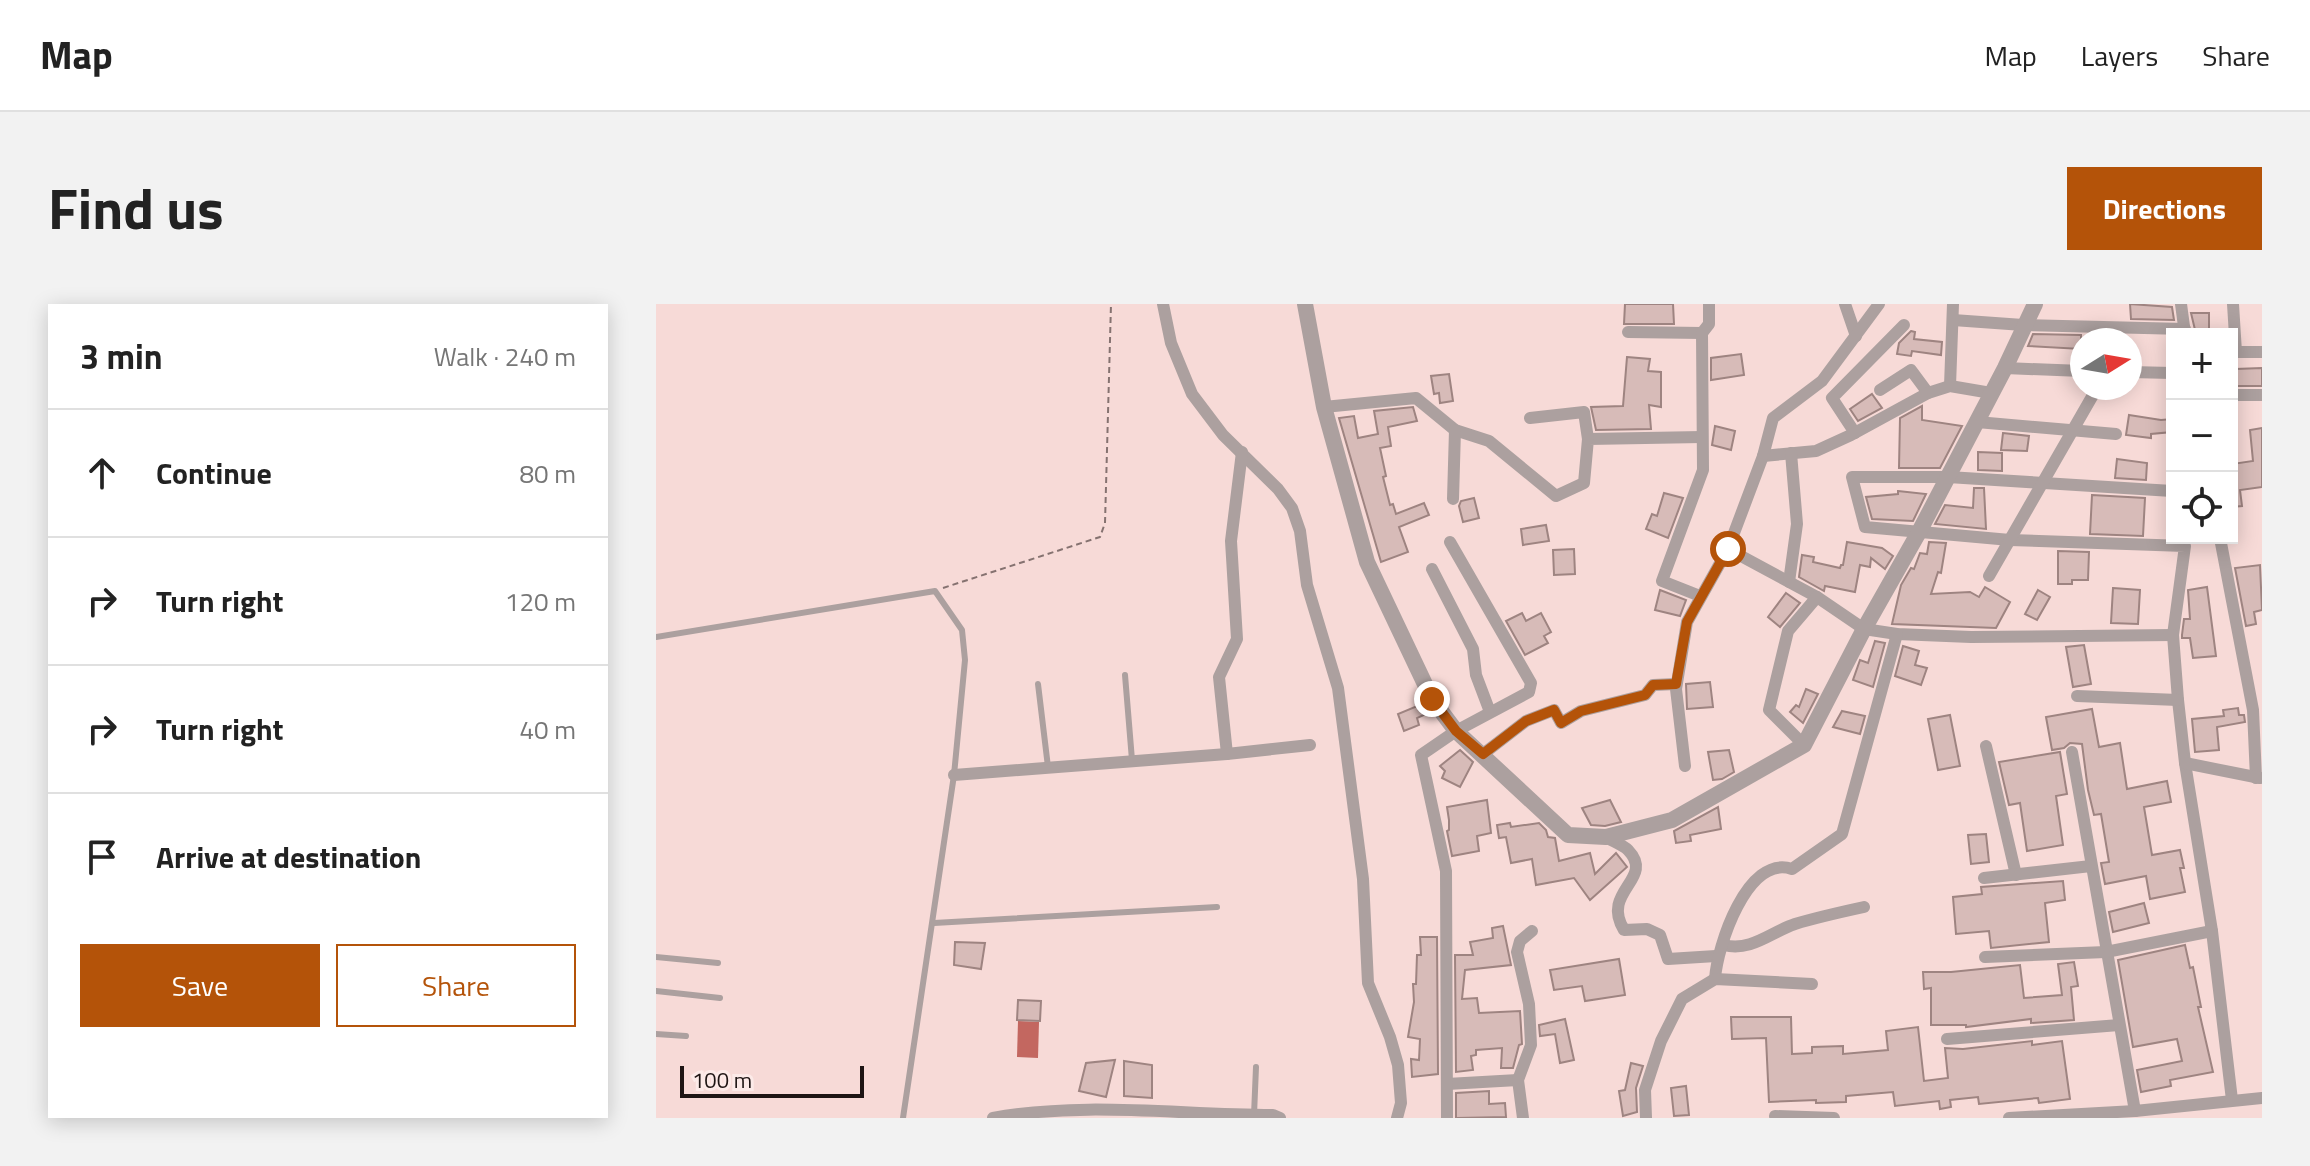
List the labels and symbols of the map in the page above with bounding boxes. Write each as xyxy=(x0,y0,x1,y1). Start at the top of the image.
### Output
north arrow xyxy=(2070,328,2142,400)
route start xyxy=(1710,531,1746,567)
route end xyxy=(1414,681,1450,717)
scale bar xyxy=(680,1062,864,1098)

